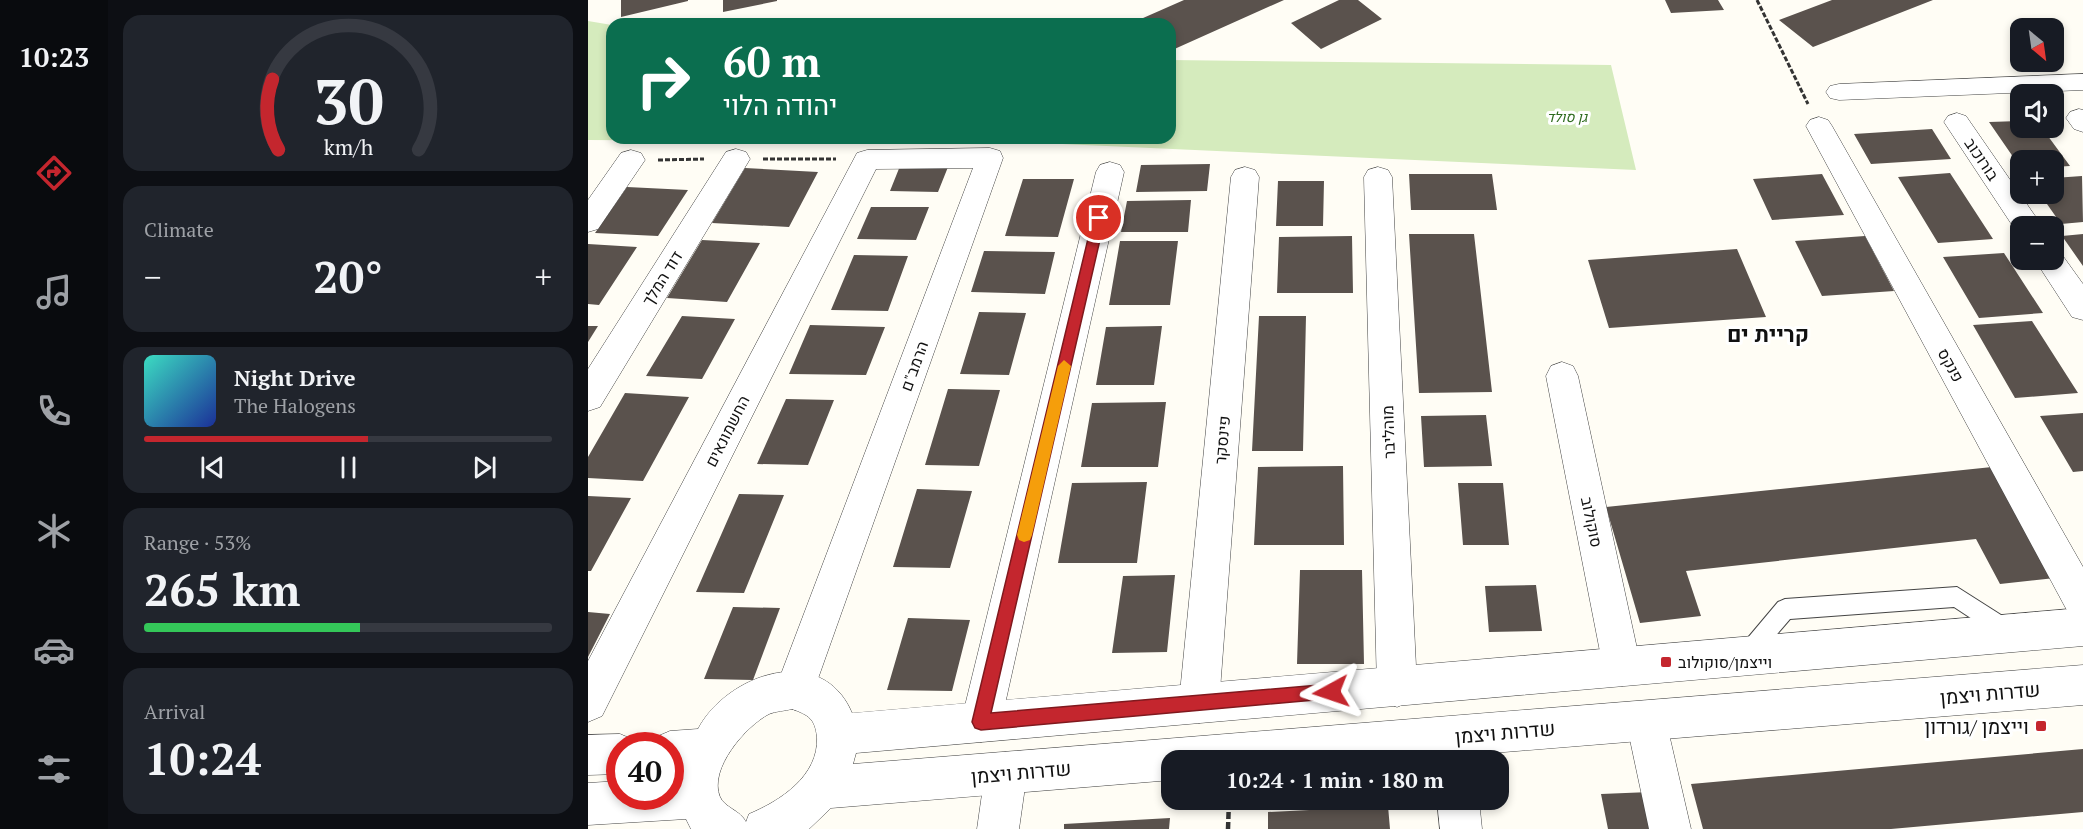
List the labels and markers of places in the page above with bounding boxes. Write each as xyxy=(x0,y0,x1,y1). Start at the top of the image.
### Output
pin xyxy=(1073,192,1124,243)
place label: וייצמן/סוקולוב xyxy=(1678,651,1772,673)
marker: וייצמן/סוקולוב xyxy=(1659,655,1673,669)
place label: וייצמן /גורדון xyxy=(1924,713,2029,740)
marker: וייצמן /גורדון xyxy=(2034,719,2048,733)

